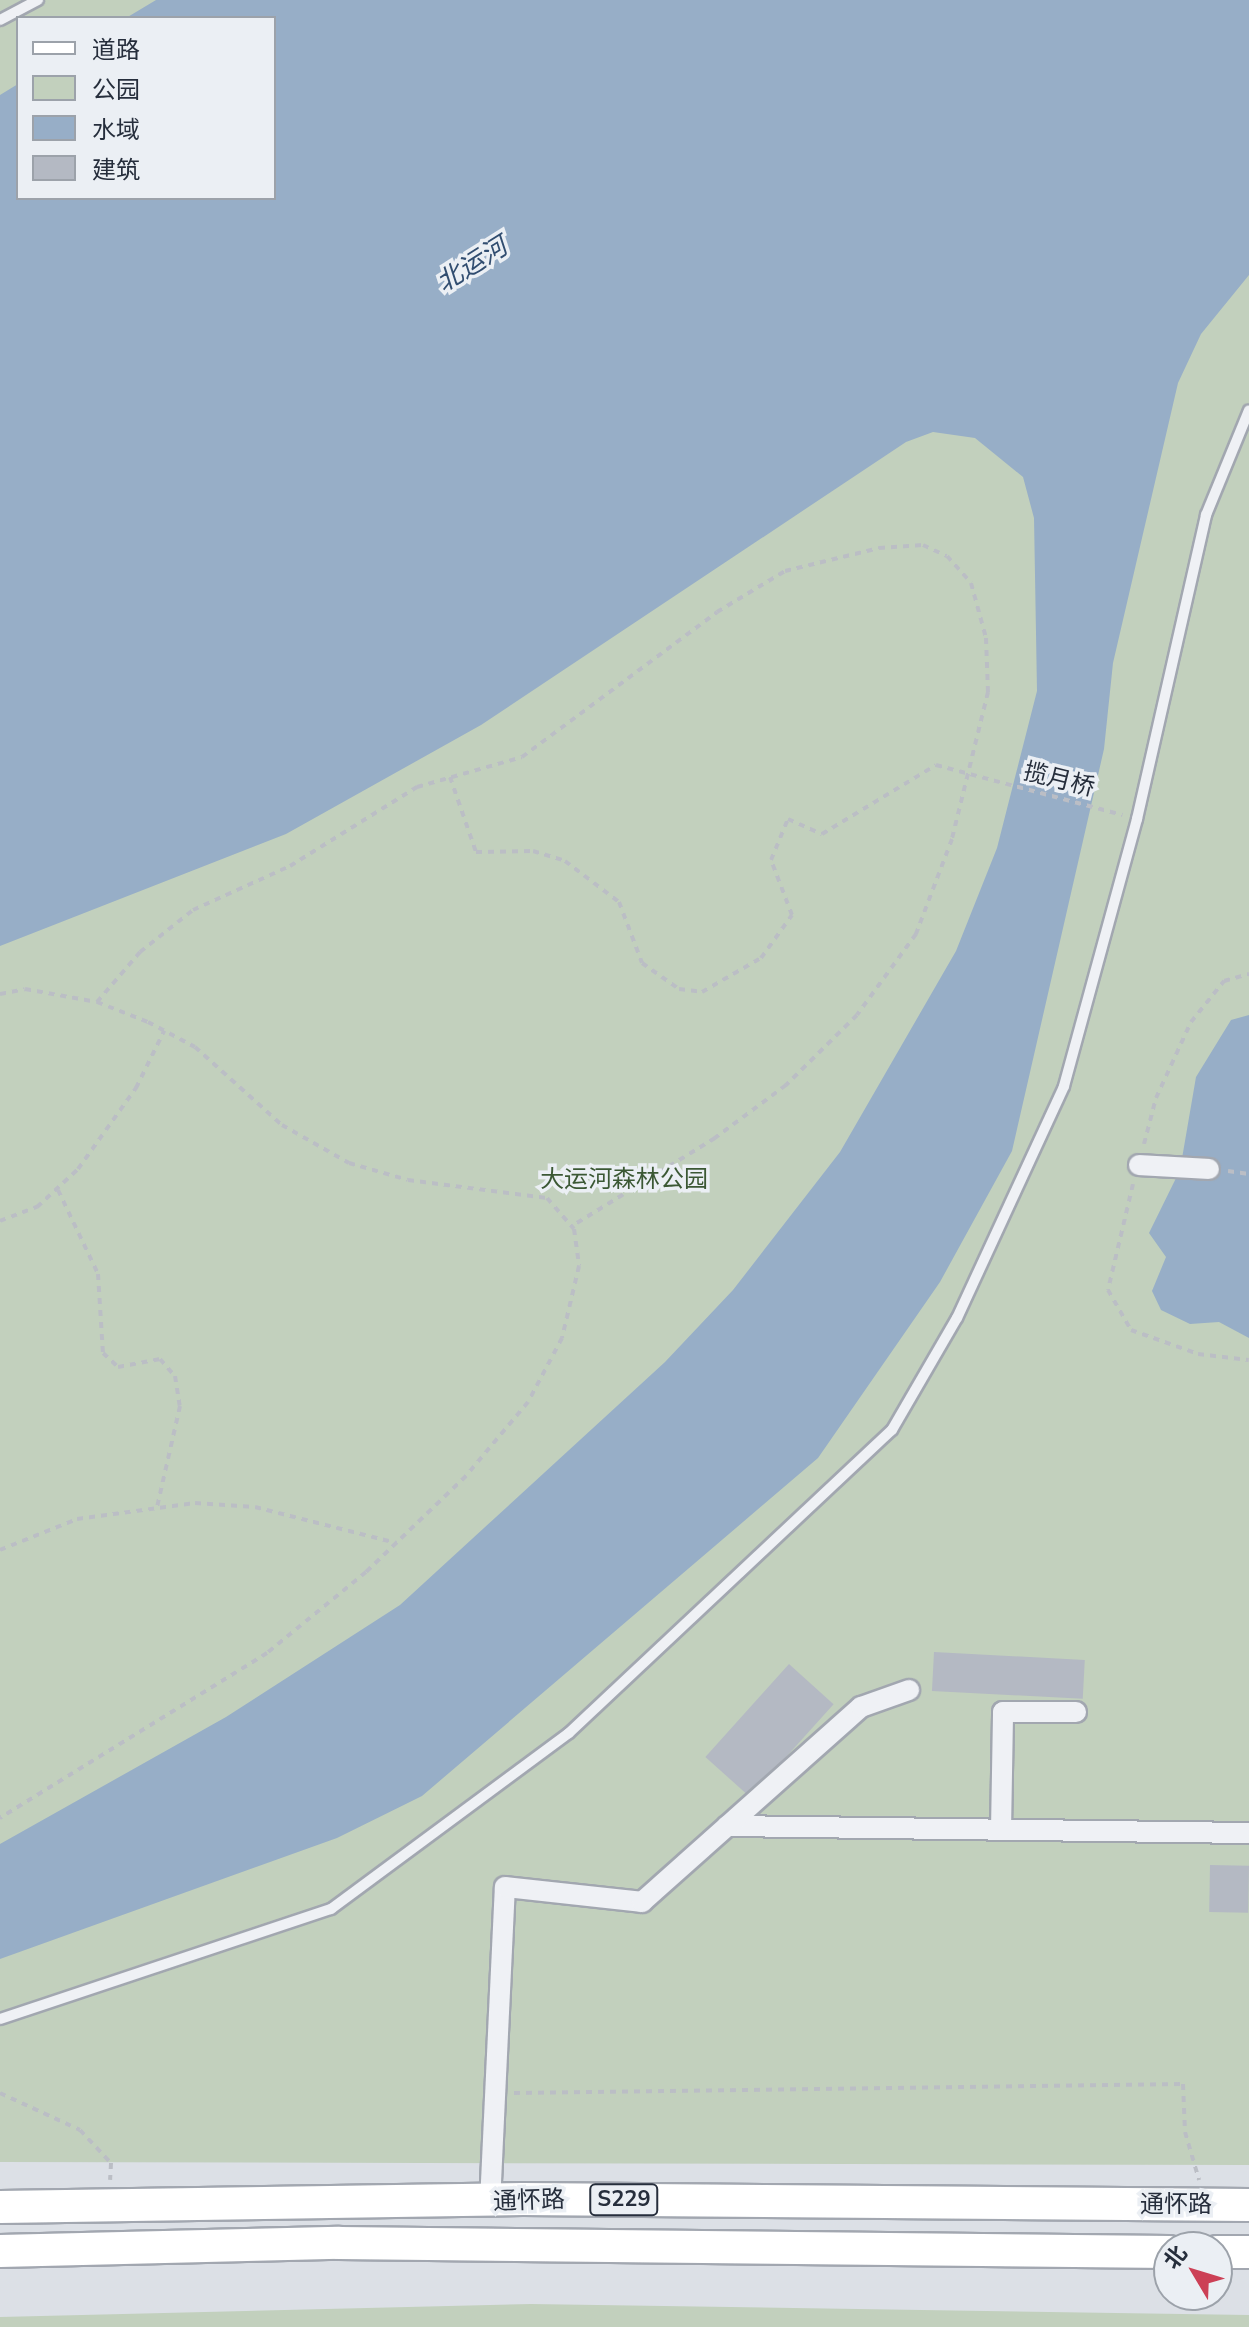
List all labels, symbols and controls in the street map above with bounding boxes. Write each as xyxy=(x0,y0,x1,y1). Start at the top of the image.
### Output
legend xyxy=(16,16,276,200)
text: 道路 xyxy=(92,34,140,66)
text: 公园 xyxy=(92,74,140,106)
text: 水域 xyxy=(92,114,140,146)
text: 建筑 xyxy=(92,154,140,186)
water label: 北运河 xyxy=(431,231,513,299)
street label: 揽月桥 xyxy=(1021,757,1097,803)
park label: 大运河森林公园 xyxy=(540,1166,708,1194)
road number: S229 xyxy=(588,2182,660,2218)
street label: 通怀路 xyxy=(493,2185,565,2217)
street label: 通怀路 xyxy=(1140,2191,1212,2219)
north arrow xyxy=(1153,2231,1233,2311)
text: 北 xyxy=(1157,2240,1194,2275)

